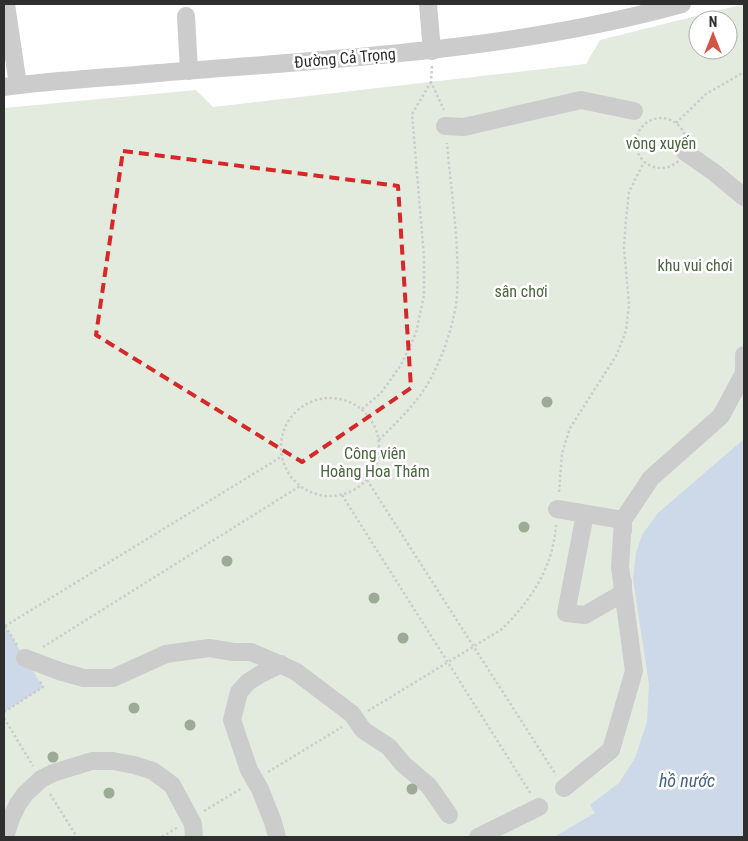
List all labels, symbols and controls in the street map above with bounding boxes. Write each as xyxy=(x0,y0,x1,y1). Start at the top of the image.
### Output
north arrow xyxy=(688,10,738,60)
text: N xyxy=(709,14,717,30)
street label: Đường Cả Trọng xyxy=(293,44,397,72)
park label: vòng xuyến xyxy=(626,134,696,153)
park label: khu vui chơi xyxy=(657,256,733,275)
park label: sân chơi xyxy=(494,282,548,301)
park label: Công viên Hoàng Hoa Thám xyxy=(320,444,430,481)
water label: hồ nước xyxy=(659,770,715,791)

